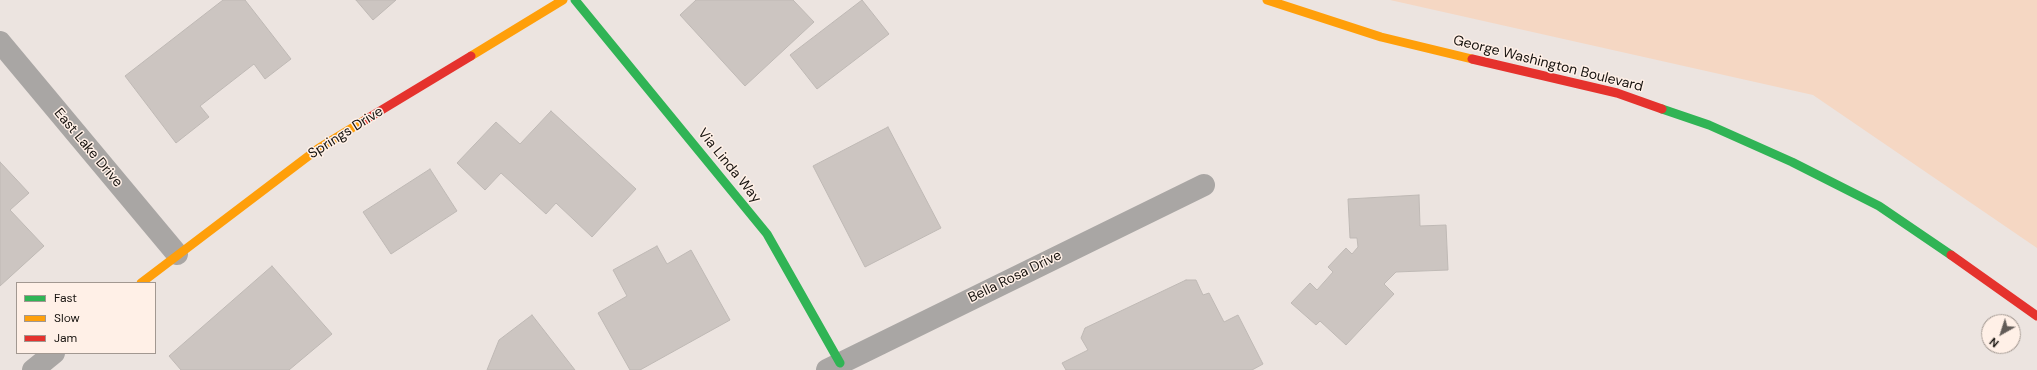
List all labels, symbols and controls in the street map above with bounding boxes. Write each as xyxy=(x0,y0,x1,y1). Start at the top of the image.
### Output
street label: George Washington Boulevard xyxy=(1451,32,1645,96)
street label: Springs Drive xyxy=(305,103,387,163)
street label: East Lake Drive xyxy=(50,105,126,191)
street label: Via Linda Way xyxy=(694,125,764,207)
street label: Bella Rosa Drive xyxy=(966,247,1064,307)
legend xyxy=(16,282,156,354)
text: Fast xyxy=(54,290,77,306)
text: Slow xyxy=(54,310,80,326)
north arrow xyxy=(1981,314,2021,354)
text: Jam xyxy=(54,330,77,346)
text: N xyxy=(1987,335,2002,351)

